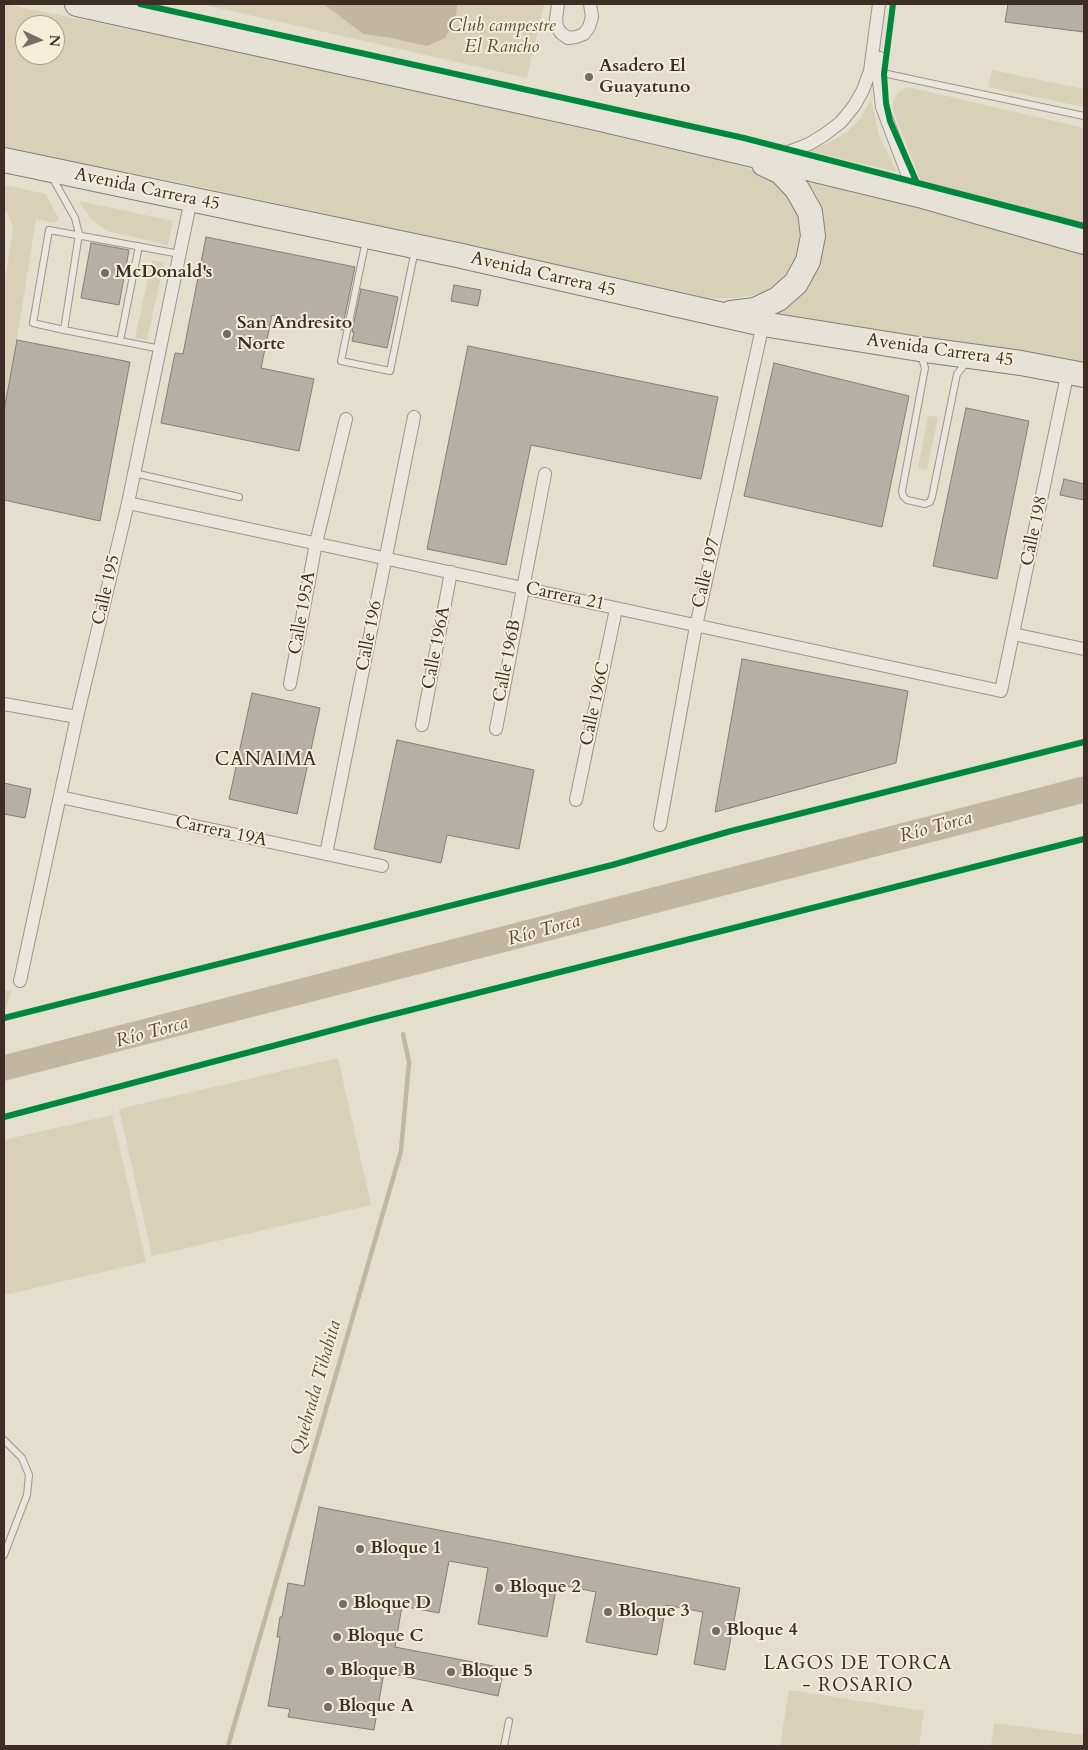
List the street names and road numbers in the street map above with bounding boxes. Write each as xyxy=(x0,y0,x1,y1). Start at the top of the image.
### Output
street label: Avenida Carrera 45 xyxy=(72,164,222,216)
street label: Avenida Carrera 45 xyxy=(468,248,618,302)
street label: Avenida Carrera 45 xyxy=(865,330,1015,372)
street label: Calle 198 xyxy=(1017,494,1053,568)
street label: Calle 197 xyxy=(688,536,726,610)
street label: Calle 195 xyxy=(88,553,126,627)
street label: Calle 195A xyxy=(285,570,321,656)
street label: Carrera 21 xyxy=(523,578,607,616)
street label: Calle 196 xyxy=(353,599,387,673)
street label: Calle 196A xyxy=(418,605,456,691)
street label: Calle 196B xyxy=(489,618,527,704)
street label: Calle 196C xyxy=(577,660,615,748)
street label: Carrera 19A xyxy=(173,812,269,852)

